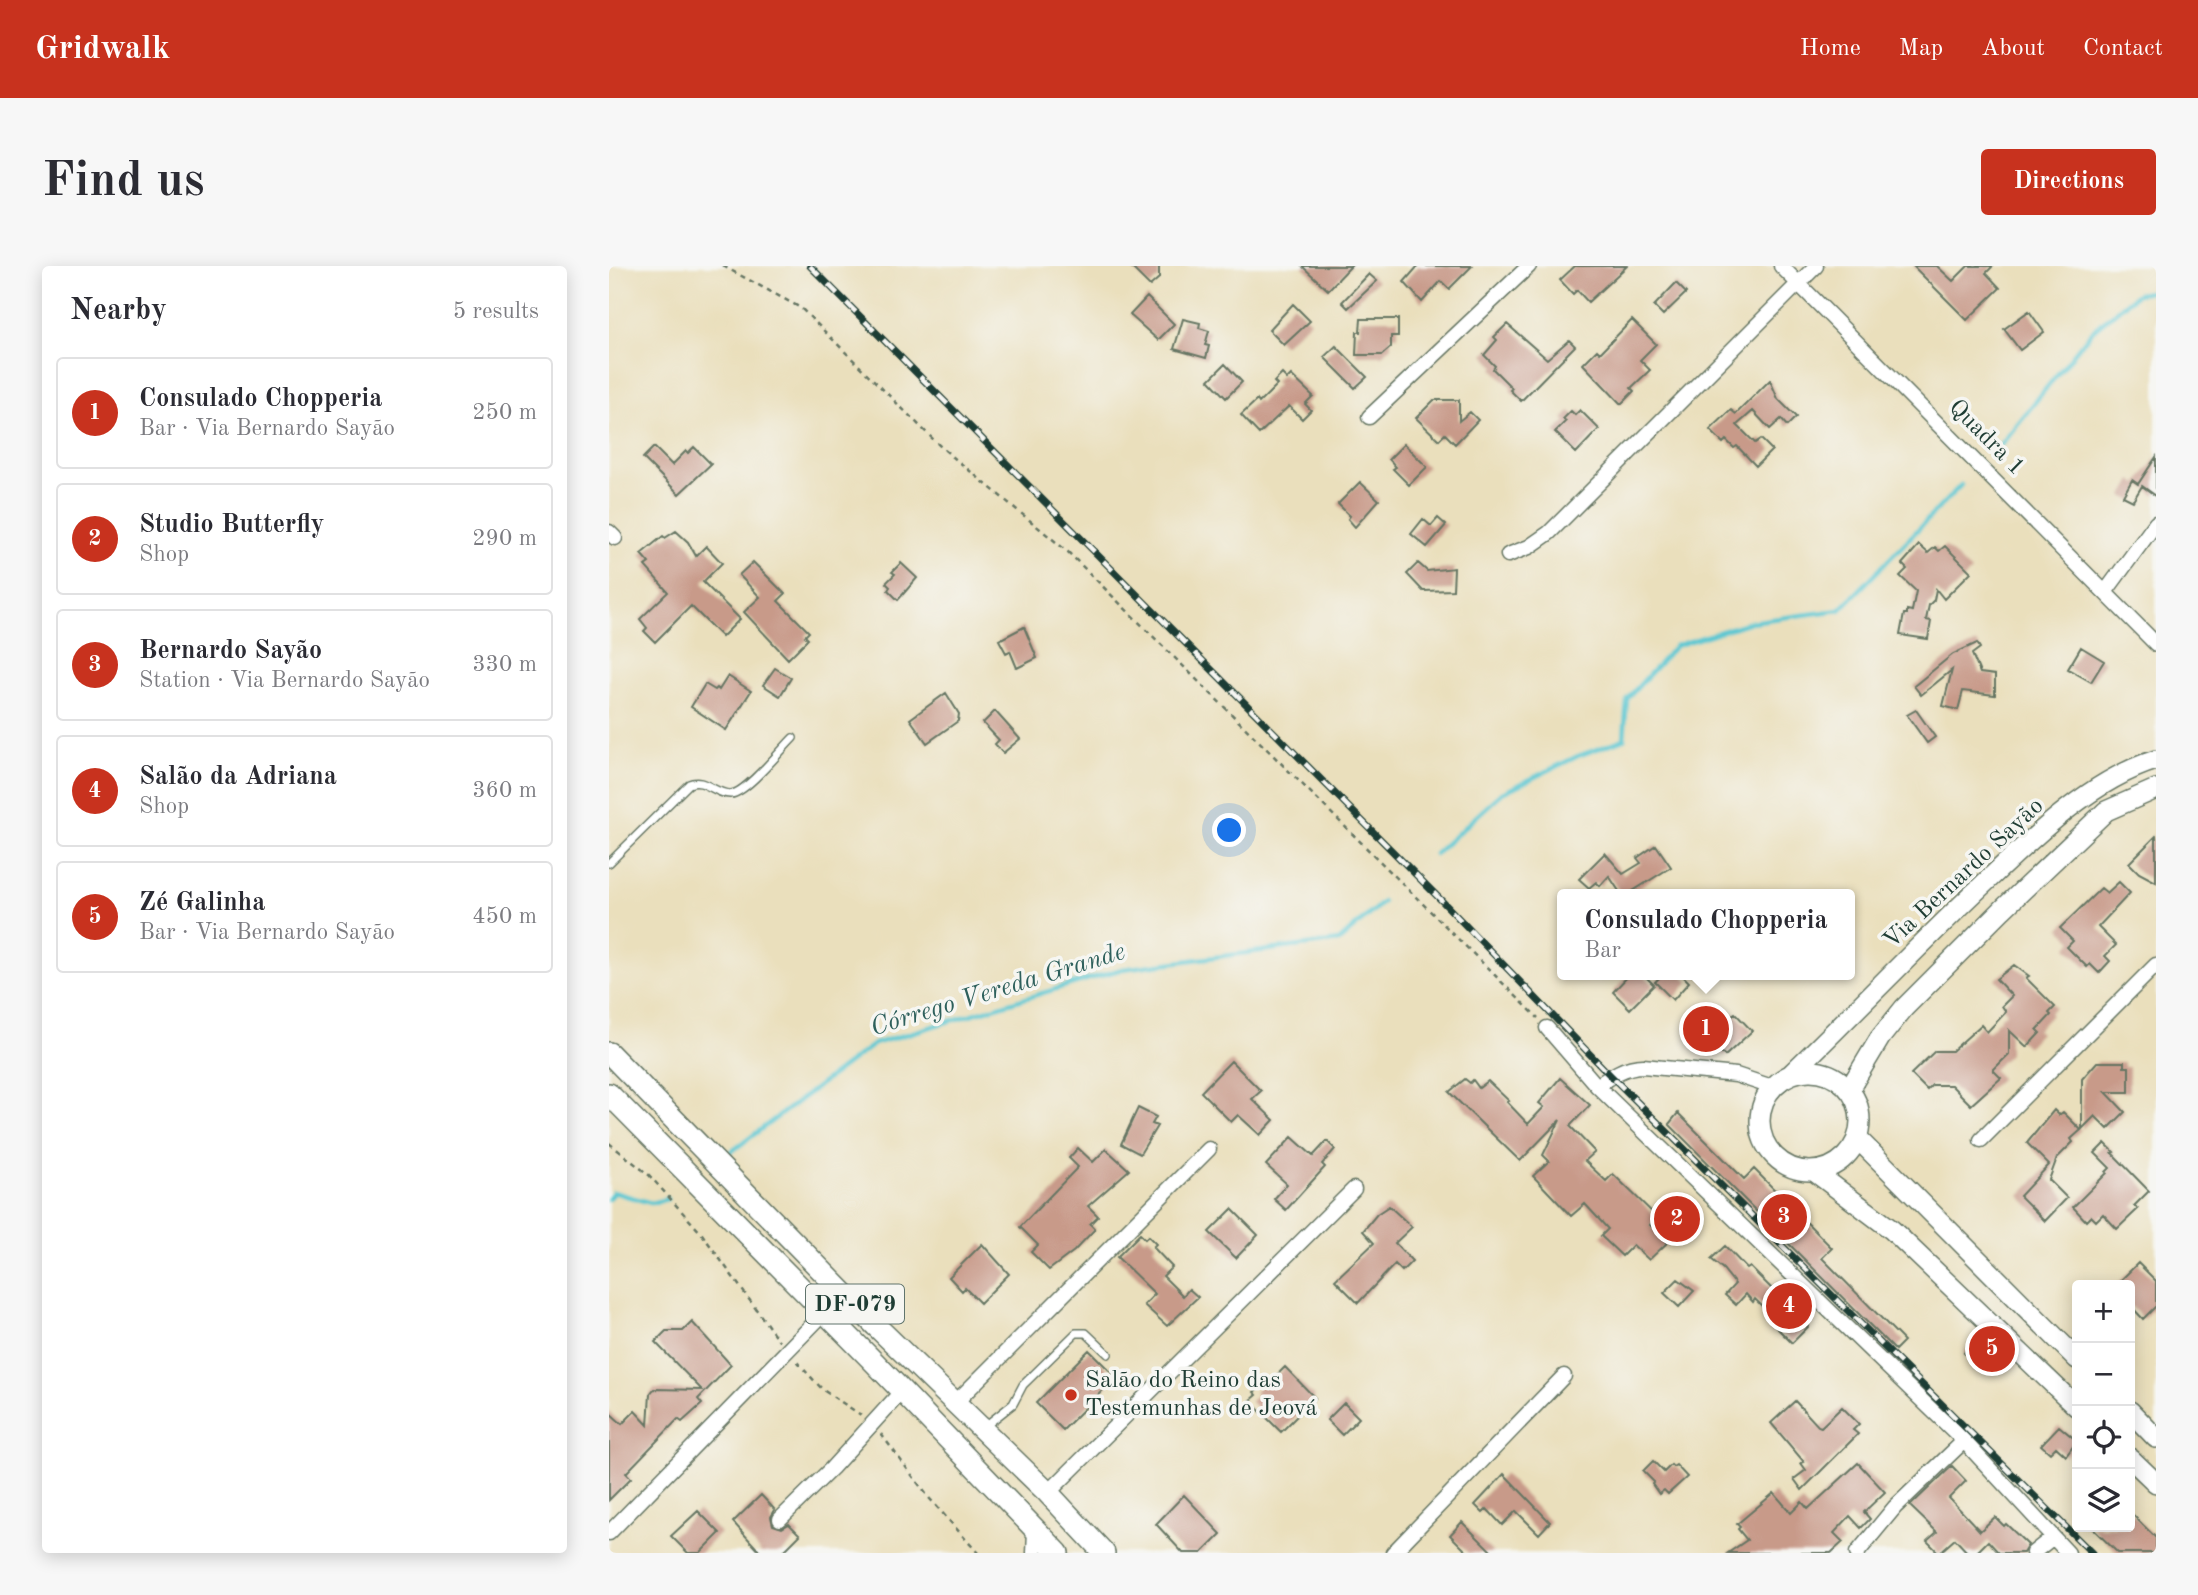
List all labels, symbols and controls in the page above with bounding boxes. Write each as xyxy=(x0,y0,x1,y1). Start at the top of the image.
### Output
text: Gridwalk xyxy=(35,33,170,66)
text: Home xyxy=(1800,37,1861,61)
text: Map xyxy=(1899,37,1943,61)
text: About xyxy=(1981,37,2045,61)
text: Contact xyxy=(2083,37,2163,61)
button: Directions xyxy=(1981,149,2156,215)
text: Find us xyxy=(42,158,205,207)
text: Nearby xyxy=(70,296,167,326)
text: 5 results xyxy=(453,300,539,323)
text: Consulado Chopperia xyxy=(139,386,382,412)
street label: Quadra 1 xyxy=(1943,395,2029,481)
text: 1 xyxy=(88,401,102,424)
text: 250 m xyxy=(472,401,537,424)
text: Bar · Via Bernardo Sayão xyxy=(139,417,395,440)
text: Studio Butterfly xyxy=(139,512,324,538)
text: 2 xyxy=(88,527,102,550)
text: 290 m xyxy=(472,527,537,550)
text: Shop xyxy=(139,543,189,566)
text: Bernardo Sayão xyxy=(139,638,322,664)
text: 3 xyxy=(88,653,102,676)
text: 330 m xyxy=(472,653,537,676)
text: Station · Via Bernardo Sayão xyxy=(139,669,430,692)
text: Salão da Adriana xyxy=(139,764,337,790)
text: 4 xyxy=(88,779,102,802)
text: 360 m xyxy=(472,779,537,802)
street label: Via Bernardo Sayão xyxy=(1880,794,2048,954)
text: Shop xyxy=(139,795,189,818)
your location xyxy=(1212,813,1246,847)
popup xyxy=(1557,889,1855,980)
text: Zé Galinha xyxy=(139,890,265,916)
text: 5 xyxy=(88,905,102,928)
text: 450 m xyxy=(472,905,537,928)
text: Consulado Chopperia xyxy=(1584,908,1828,934)
text: Bar · Via Bernardo Sayão xyxy=(139,921,395,944)
water label: Córrego Vereda Grande xyxy=(868,939,1128,1041)
text: Bar xyxy=(1584,939,1621,962)
pin: 1 xyxy=(1683,1003,1729,1055)
pin: 3 xyxy=(1761,1191,1807,1243)
pin: 2 xyxy=(1654,1193,1700,1245)
pin: 4 xyxy=(1766,1280,1812,1332)
map controls xyxy=(2072,1280,2135,1532)
button: + xyxy=(2072,1280,2135,1343)
road number: DF-079 xyxy=(806,1284,904,1324)
pin: 5 xyxy=(1969,1323,2015,1375)
button: − xyxy=(2072,1343,2135,1406)
place label: Salão do Reino das Testemunhas de Jeová xyxy=(1085,1369,1317,1421)
marker: Salão do Reino das Testemunhas de Jeová xyxy=(1063,1387,1079,1403)
button: locate xyxy=(2072,1406,2135,1469)
button: layers xyxy=(2072,1469,2135,1532)

